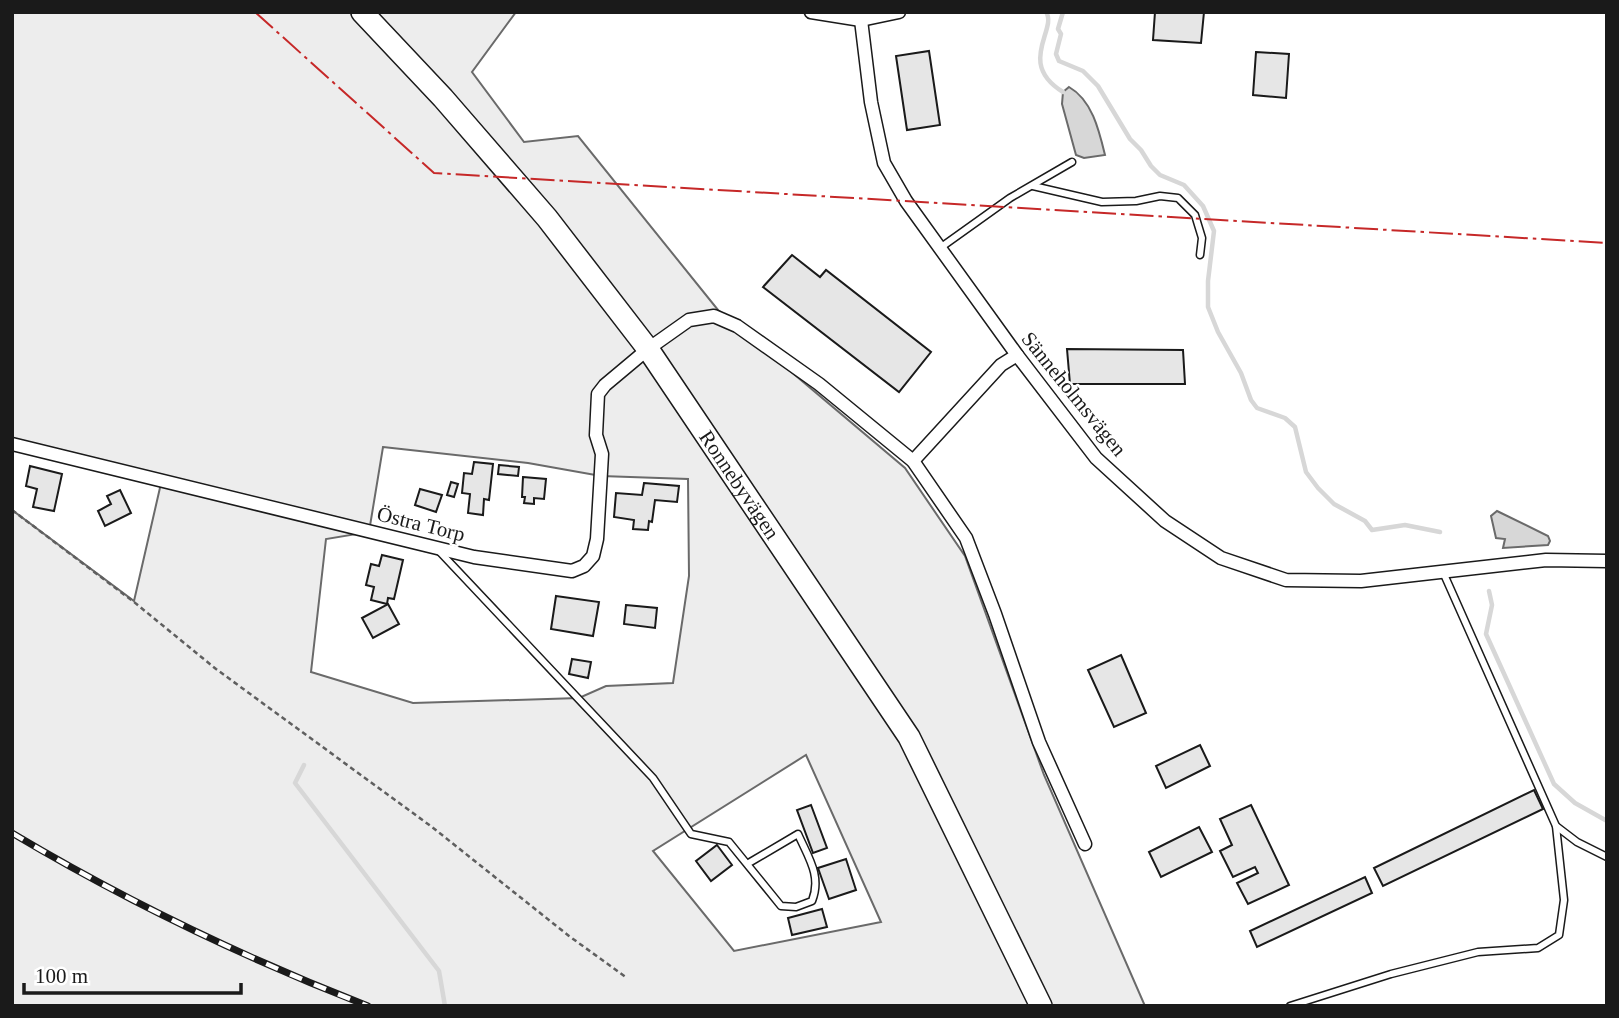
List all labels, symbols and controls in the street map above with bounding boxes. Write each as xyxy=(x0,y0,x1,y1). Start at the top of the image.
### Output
street label: Sänneholmsvägen xyxy=(1017,327,1132,461)
street label: Ronnebyvägen xyxy=(694,426,785,544)
street label: Östra Torp xyxy=(375,502,467,546)
scale bar xyxy=(24,951,242,995)
text: 100 m xyxy=(35,964,88,988)

